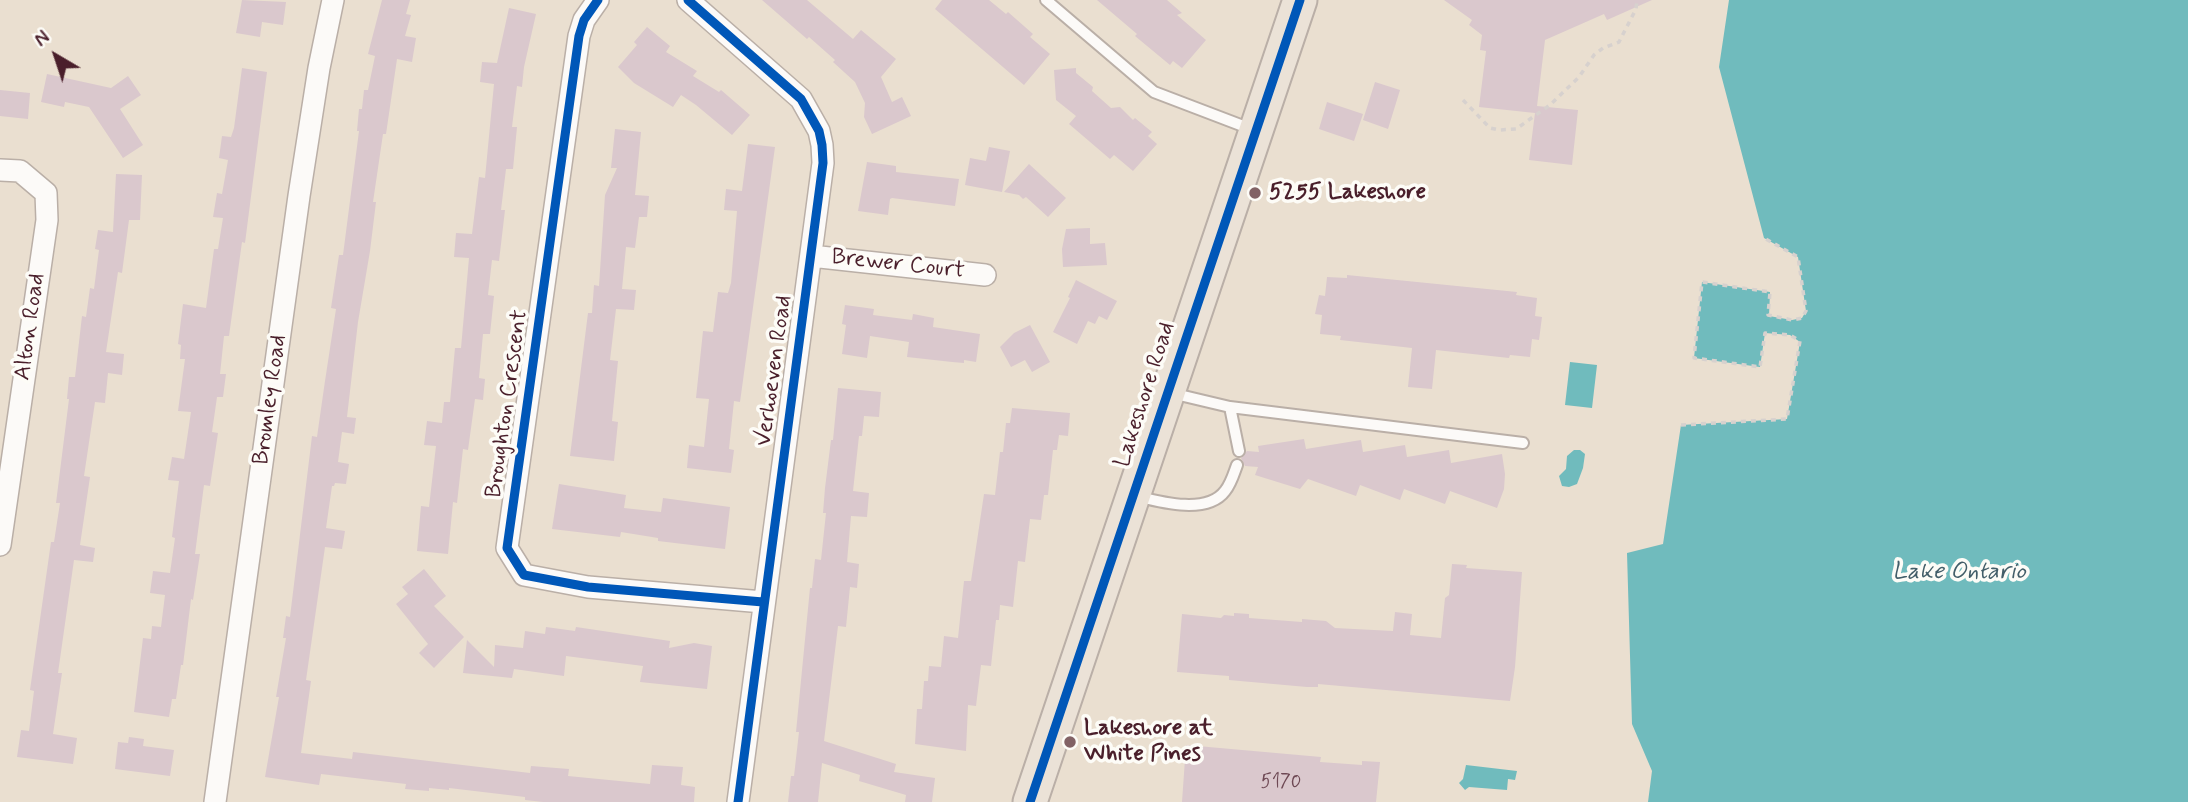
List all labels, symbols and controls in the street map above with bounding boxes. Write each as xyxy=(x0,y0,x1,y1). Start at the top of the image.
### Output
north arrow xyxy=(21,21,91,91)
text: N xyxy=(30,26,55,53)
place label: 5255 Lakeshore xyxy=(1269,179,1426,207)
marker: 5255 Lakeshore xyxy=(1247,185,1263,201)
street label: Brewer Court xyxy=(830,244,966,286)
street label: Alton Road xyxy=(10,272,52,382)
street label: Verhoeven Road xyxy=(751,294,799,448)
street label: Broughton Crescent xyxy=(481,308,535,500)
street label: Lakeshore Road xyxy=(1110,319,1182,471)
street label: Bromley Road xyxy=(248,333,294,467)
water label: Lake Ontario xyxy=(1892,559,2026,587)
place label: Lakeshore at White Pines xyxy=(1084,715,1213,769)
marker: Lakeshore at White Pines xyxy=(1062,734,1078,750)
house number: 5170 xyxy=(1261,772,1301,794)

